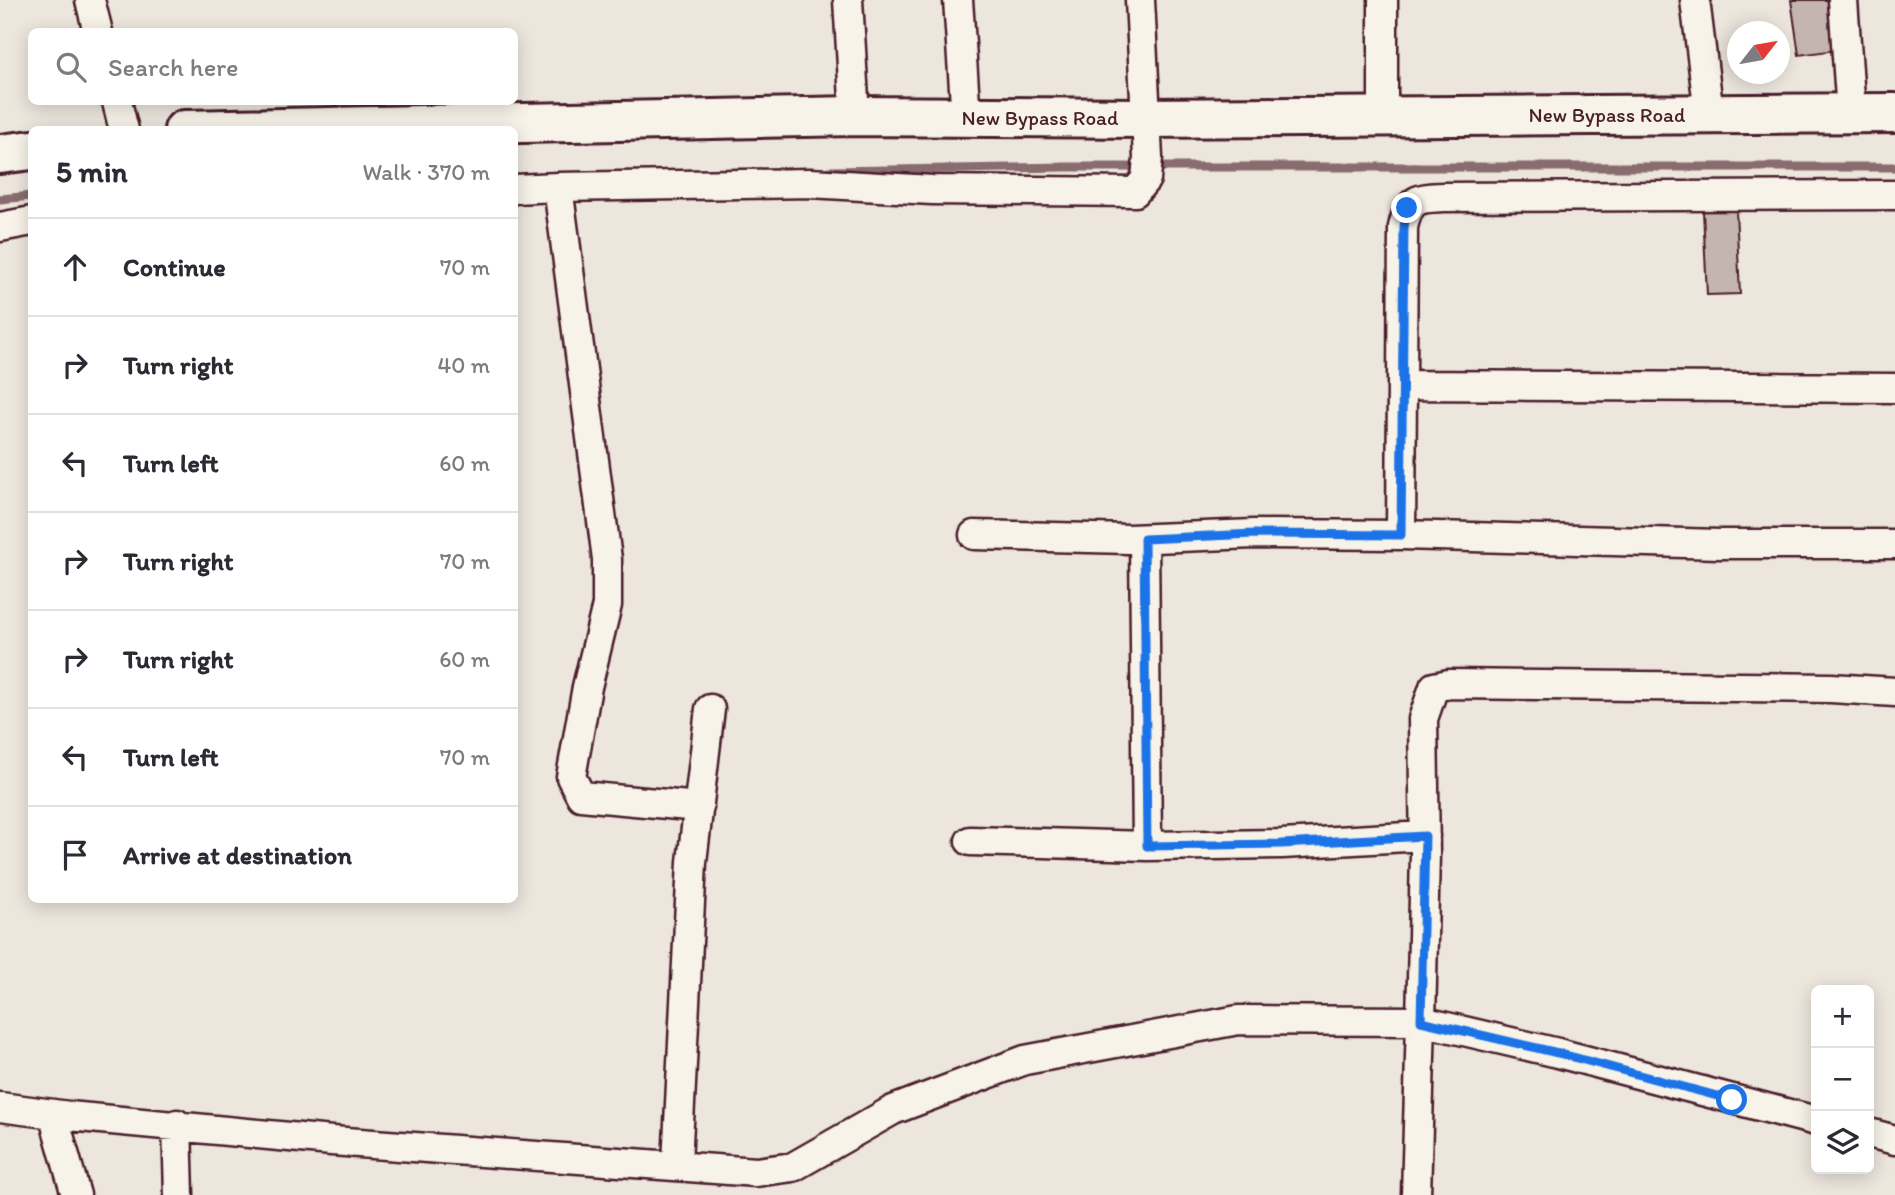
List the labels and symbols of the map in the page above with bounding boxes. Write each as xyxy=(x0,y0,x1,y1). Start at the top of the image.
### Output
north arrow xyxy=(1727,21,1790,84)
street label: New Bypass Road xyxy=(1529,102,1686,127)
street label: New Bypass Road xyxy=(962,105,1119,130)
route end xyxy=(1391,192,1422,223)
route start xyxy=(1716,1084,1747,1115)

